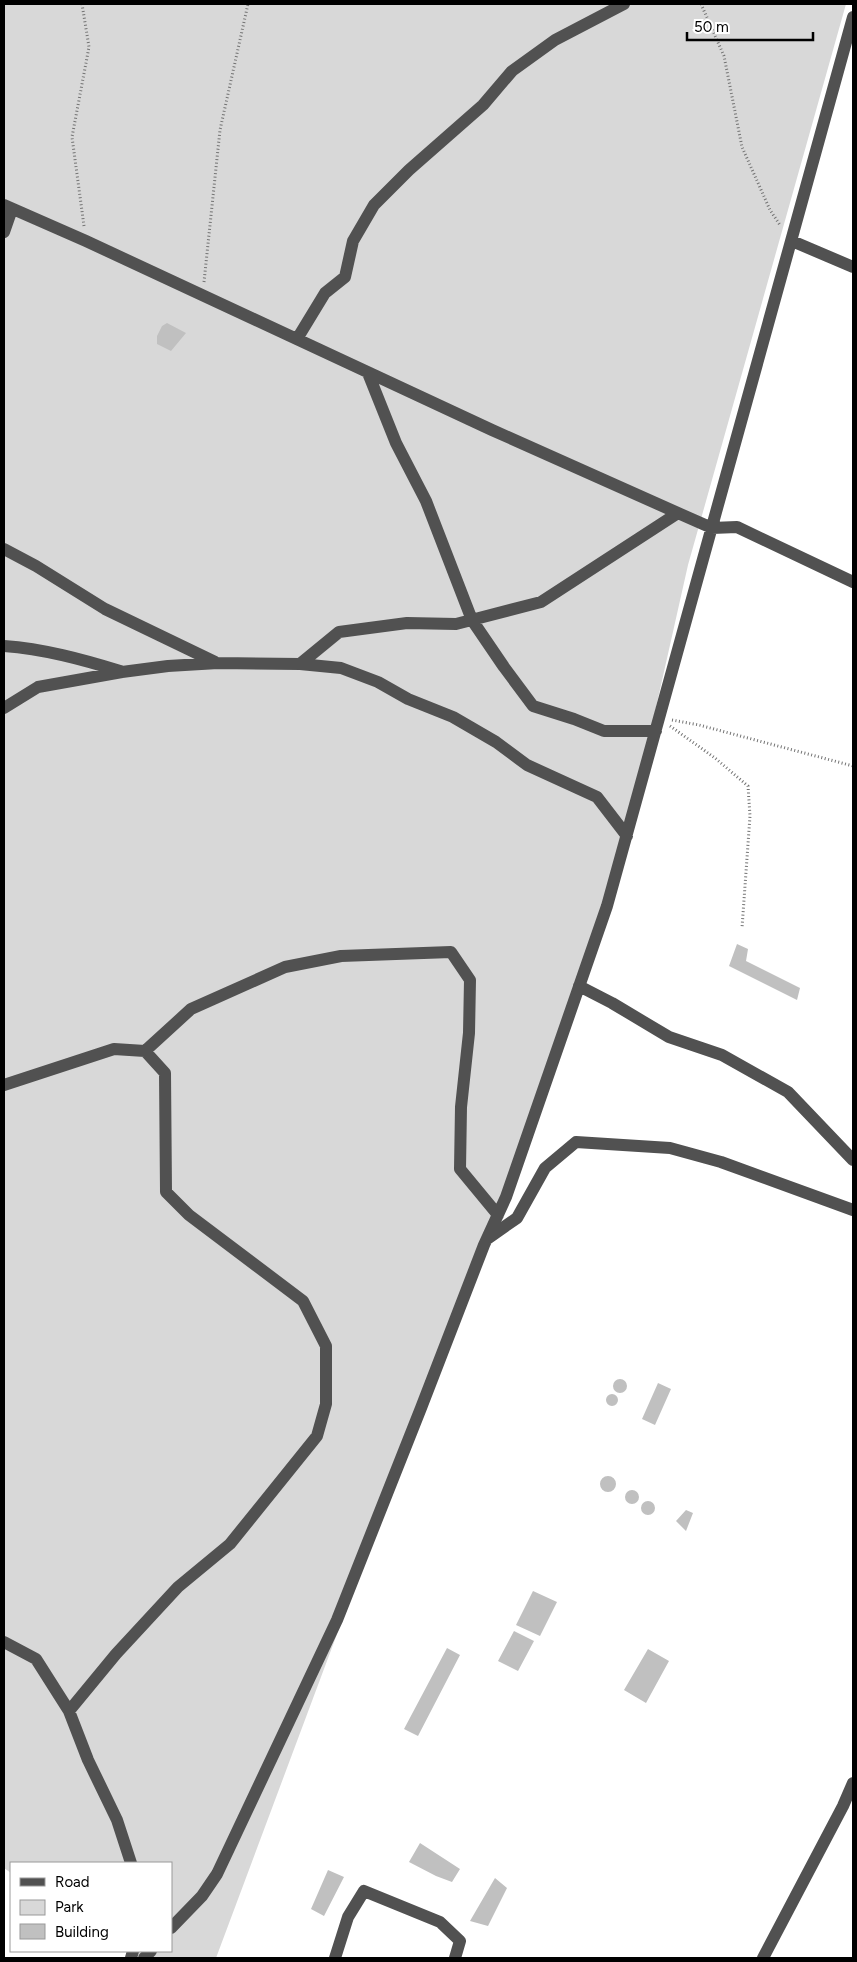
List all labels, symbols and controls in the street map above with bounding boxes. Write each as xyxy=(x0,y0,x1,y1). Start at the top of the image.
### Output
scale bar xyxy=(687,10,813,42)
text: 50 m xyxy=(694,18,729,36)
legend xyxy=(10,1862,172,1952)
text: Road xyxy=(55,1873,90,1891)
text: Park xyxy=(55,1898,84,1916)
text: Building xyxy=(55,1923,109,1941)

